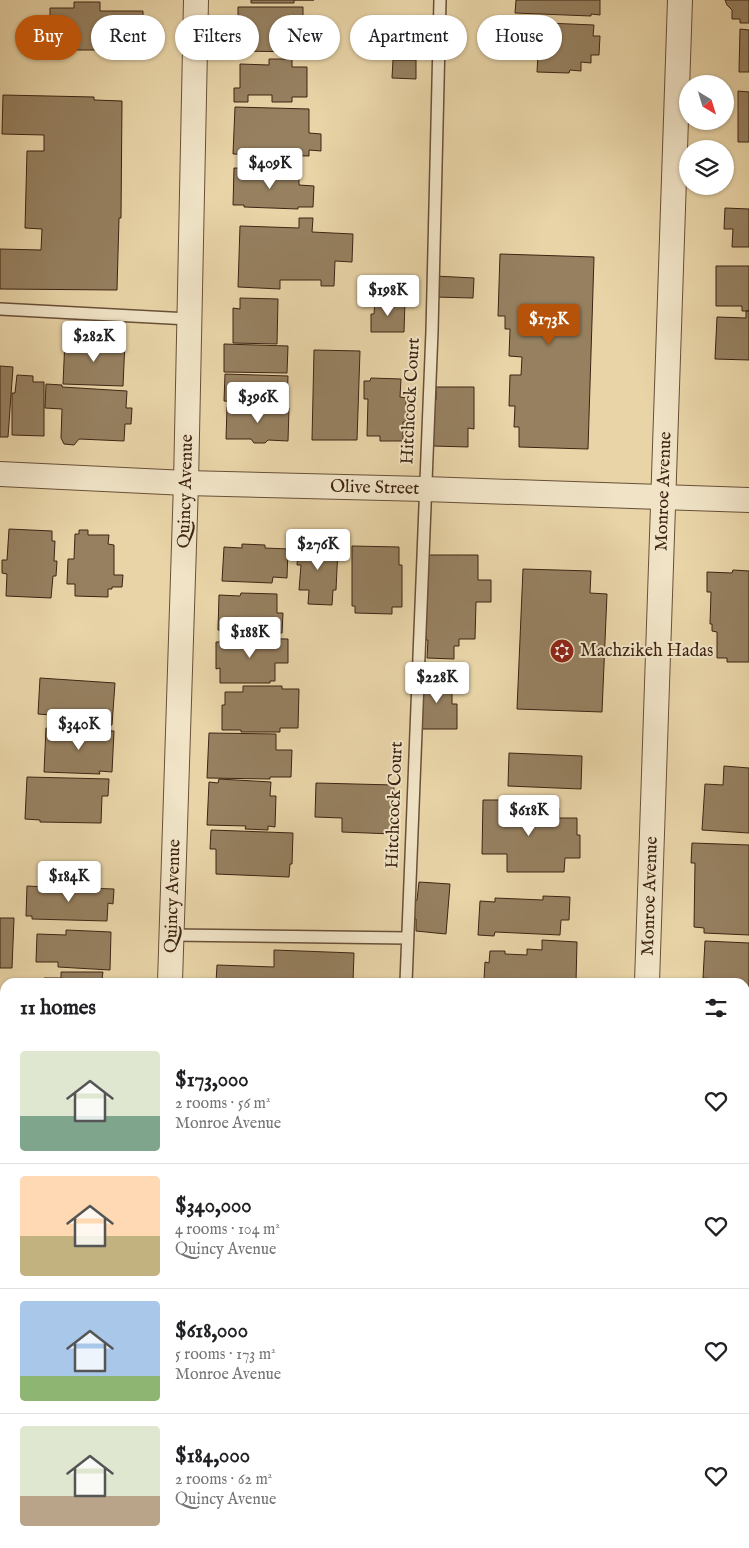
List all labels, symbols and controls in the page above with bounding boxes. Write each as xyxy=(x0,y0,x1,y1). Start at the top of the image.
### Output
chip: Buy xyxy=(15,15,81,60)
chip: Rent xyxy=(91,15,165,60)
chip: Filters xyxy=(175,15,259,60)
chip: New xyxy=(269,15,340,60)
chip: Apartment xyxy=(350,15,467,60)
chip: House xyxy=(477,15,562,60)
north arrow xyxy=(679,75,734,130)
map controls xyxy=(679,75,734,195)
button: layers xyxy=(679,140,734,195)
pin: $409K xyxy=(235,148,305,190)
text: $409K xyxy=(248,154,292,174)
pin: $198K xyxy=(353,274,423,317)
text: $198K xyxy=(368,281,408,301)
pin: $173K xyxy=(514,304,584,346)
text: $173K xyxy=(529,310,569,330)
pin: $282K xyxy=(59,320,129,363)
text: $282K xyxy=(73,327,115,347)
street label: Hitchcock Court xyxy=(396,337,426,465)
pin: $396K xyxy=(223,382,293,424)
text: $396K xyxy=(238,388,278,408)
street label: Monroe Avenue xyxy=(650,431,677,551)
street label: Quincy Avenue xyxy=(172,434,199,549)
street label: Olive Street xyxy=(330,475,420,500)
pin: $276K xyxy=(283,528,353,571)
text: $276K xyxy=(297,535,339,555)
pin: $188K xyxy=(215,616,285,659)
text: $188K xyxy=(231,623,269,643)
synagogue icon: Machzikeh Hadas xyxy=(549,638,575,664)
place label: Machzikeh Hadas xyxy=(580,640,713,663)
pin: $228K xyxy=(402,662,472,704)
text: $228K xyxy=(416,668,458,688)
pin: $340K xyxy=(44,708,114,751)
text: $340K xyxy=(58,715,100,735)
street label: Hitchcock Court xyxy=(381,741,409,869)
pin: $618K xyxy=(494,794,564,837)
text: $618K xyxy=(509,801,549,821)
street label: Monroe Avenue xyxy=(636,836,663,956)
street label: Quincy Avenue xyxy=(159,839,186,953)
pin: $184K xyxy=(34,860,104,903)
text: $184K xyxy=(49,867,89,887)
icon: filters xyxy=(702,994,730,1022)
text: 11 homes xyxy=(20,995,96,1022)
text: $173,000 xyxy=(175,1067,249,1094)
icon: home xyxy=(60,1071,120,1131)
icon: heart xyxy=(702,1087,730,1115)
text: 2 rooms · 56 m² xyxy=(175,1094,270,1114)
text: Monroe Avenue xyxy=(175,1114,281,1134)
text: $340,000 xyxy=(175,1193,252,1220)
icon: home xyxy=(60,1196,120,1256)
icon: heart xyxy=(702,1212,730,1240)
text: 4 rooms · 104 m² xyxy=(175,1220,280,1240)
text: Quincy Avenue xyxy=(175,1240,276,1260)
text: $618,000 xyxy=(175,1318,248,1345)
icon: home xyxy=(60,1321,120,1381)
icon: heart xyxy=(702,1337,730,1365)
text: 5 rooms · 173 m² xyxy=(175,1345,276,1365)
text: Monroe Avenue xyxy=(175,1365,281,1385)
text: $184,000 xyxy=(175,1443,250,1470)
icon: home xyxy=(60,1446,120,1506)
icon: heart xyxy=(702,1462,730,1490)
text: 2 rooms · 62 m² xyxy=(175,1470,272,1490)
text: Quincy Avenue xyxy=(175,1490,276,1510)

